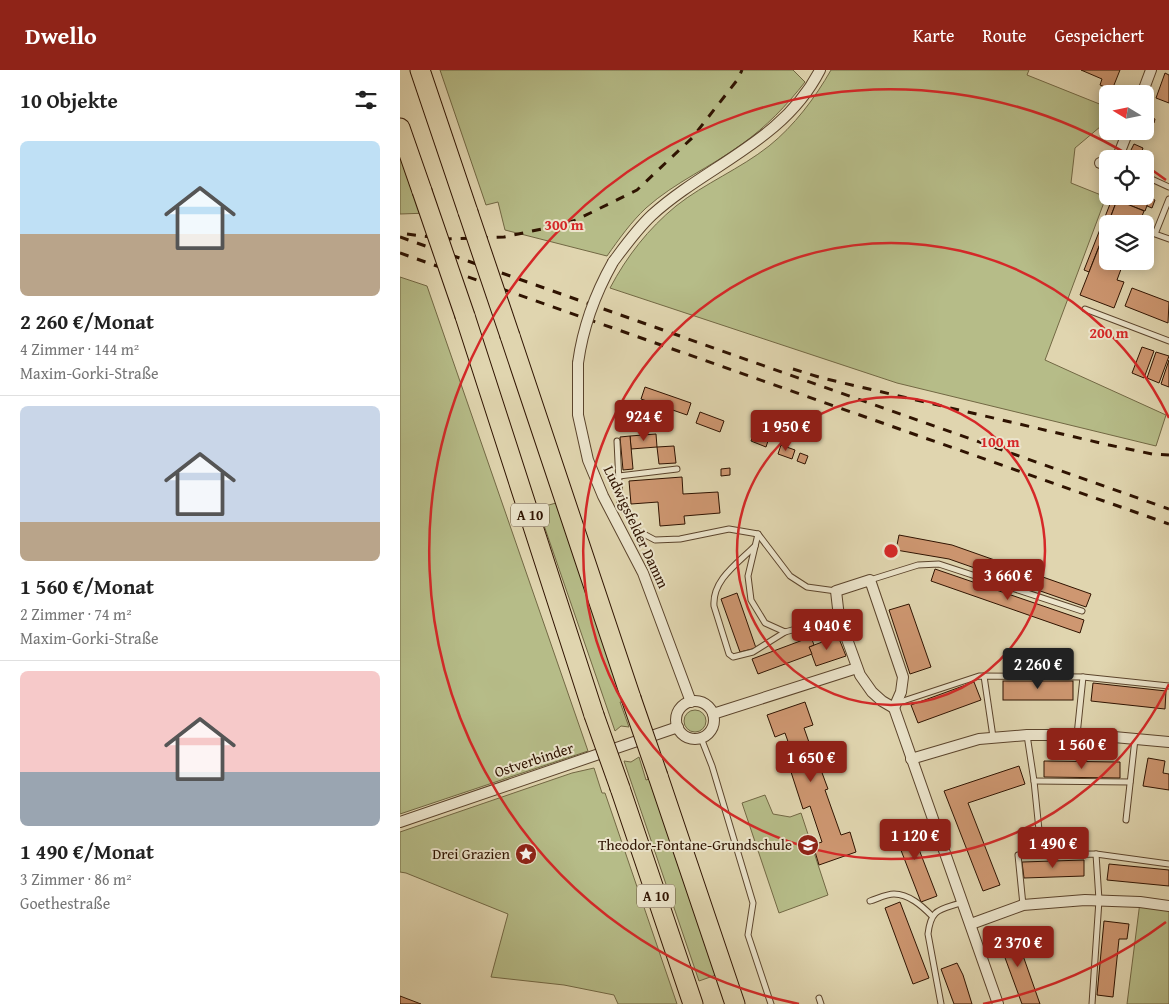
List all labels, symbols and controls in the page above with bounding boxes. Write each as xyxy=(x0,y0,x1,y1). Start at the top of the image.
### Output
text: Dwello xyxy=(25,18,97,53)
text: Karte xyxy=(913,22,954,49)
text: Route xyxy=(982,22,1027,49)
text: Gespeichert xyxy=(1055,22,1144,49)
text: 10 Objekte xyxy=(20,85,118,116)
north arrow xyxy=(1099,85,1154,140)
map controls xyxy=(1099,85,1154,270)
icon: filters xyxy=(352,86,380,114)
button: locate xyxy=(1099,150,1154,205)
icon: home xyxy=(155,173,245,263)
text: 300 m xyxy=(544,214,584,235)
button: layers xyxy=(1099,215,1154,270)
text: 2 260 €/Monat xyxy=(20,306,154,337)
text: 200 m xyxy=(1089,322,1129,343)
text: 4 Zimmer · 144 m² xyxy=(20,337,139,361)
text: Maxim-Gorki-Straße xyxy=(20,361,159,385)
pin: 924 € xyxy=(609,400,679,442)
text: 924 € xyxy=(626,404,662,428)
pin: 1 950 € xyxy=(740,410,832,452)
text: 1 950 € xyxy=(762,414,810,438)
text: 100 m xyxy=(980,431,1020,452)
icon: home xyxy=(155,439,245,529)
street label: Ludwigsfelder Damm xyxy=(599,462,674,592)
road number: A 10 xyxy=(511,504,549,526)
centre of rings xyxy=(882,542,900,560)
pin: 3 660 € xyxy=(962,558,1054,601)
text: 3 660 € xyxy=(984,563,1032,587)
text: 1 560 €/Monat xyxy=(20,571,154,602)
text: 2 Zimmer · 74 m² xyxy=(20,602,132,626)
pin: 4 040 € xyxy=(781,608,873,651)
text: 4 040 € xyxy=(803,613,851,637)
text: Maxim-Gorki-Straße xyxy=(20,626,159,650)
pin: 2 260 € xyxy=(992,648,1084,690)
text: 2 260 € xyxy=(1014,652,1062,676)
icon: home xyxy=(155,704,245,794)
pin: 1 560 € xyxy=(1036,728,1128,770)
text: 1 560 € xyxy=(1058,732,1106,756)
street label: Ostverbinder xyxy=(491,737,576,782)
pin: 1 650 € xyxy=(765,740,857,783)
text: 1 650 € xyxy=(787,745,835,769)
pin: 1 120 € xyxy=(869,818,961,861)
text: 1 120 € xyxy=(891,823,939,847)
pin: 1 490 € xyxy=(1007,826,1099,869)
text: 1 490 € xyxy=(1029,831,1077,855)
school or university icon: Theodor-Fontane-Grundschule xyxy=(796,833,820,857)
place label: Theodor-Fontane-Grundschule xyxy=(598,834,792,855)
text: 1 490 €/Monat xyxy=(20,836,154,867)
place icon: Drei Grazien xyxy=(514,842,538,866)
place label: Drei Grazien xyxy=(432,843,511,864)
text: 3 Zimmer · 86 m² xyxy=(20,867,132,891)
road number: A 10 xyxy=(637,884,675,908)
text: Goethestraße xyxy=(20,891,110,915)
pin: 2 370 € xyxy=(972,926,1064,968)
text: 2 370 € xyxy=(994,930,1042,954)

